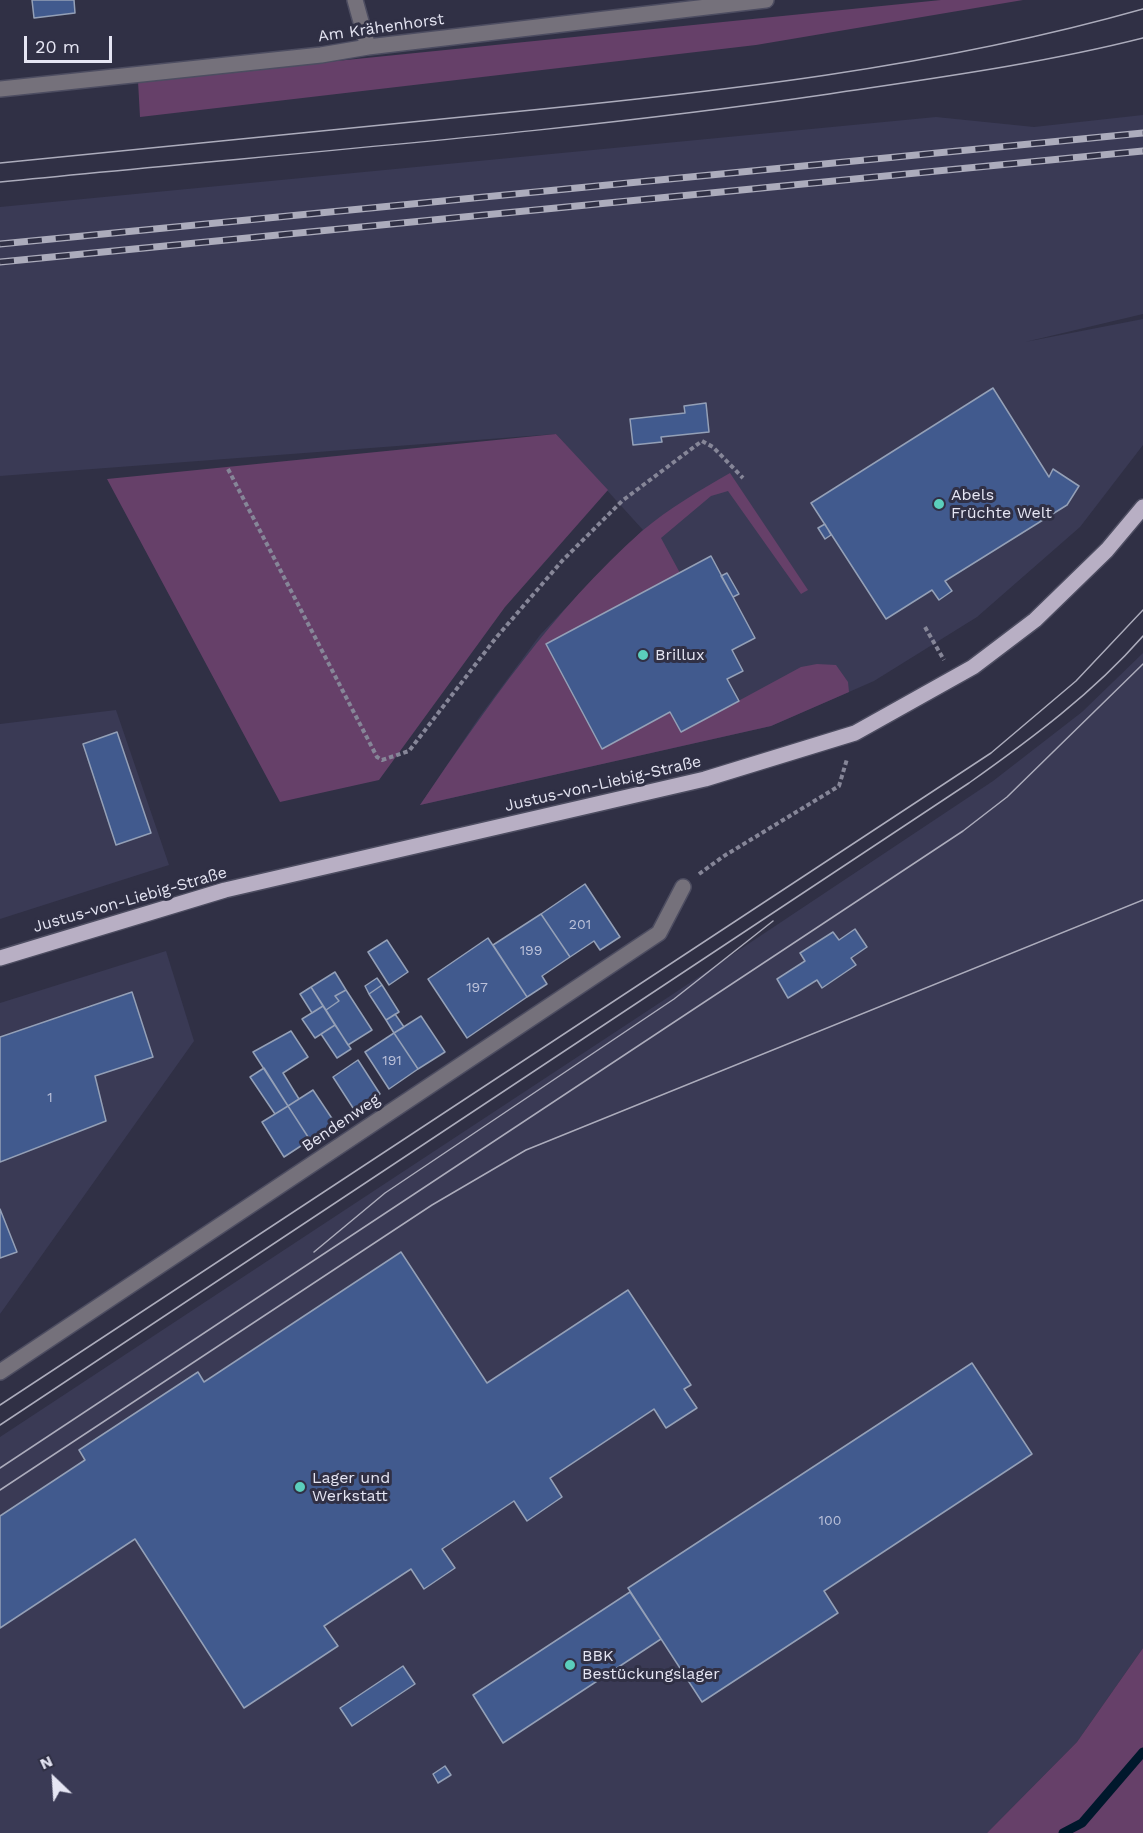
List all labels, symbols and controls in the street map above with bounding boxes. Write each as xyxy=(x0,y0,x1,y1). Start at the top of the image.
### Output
street label: Am Krähenhorst xyxy=(317,10,445,46)
scale bar xyxy=(27,24,116,62)
text: 20 m xyxy=(35,36,80,57)
place label: Abels Früchte Welt xyxy=(951,485,1052,523)
marker: Abels Früchte Welt xyxy=(932,497,946,511)
place label: Brillux xyxy=(655,645,704,665)
marker: Brillux xyxy=(636,648,650,662)
street label: Justus-von-Liebig-Straße xyxy=(503,752,703,816)
street label: Justus-von-Liebig-Straße xyxy=(31,863,229,937)
house number: 201 xyxy=(569,917,591,933)
house number: 199 xyxy=(520,943,542,959)
house number: 197 xyxy=(466,980,488,996)
house number: 191 xyxy=(382,1053,402,1069)
house number: 1 xyxy=(47,1090,53,1106)
street label: Bendenweg xyxy=(299,1090,383,1156)
place label: Lager und Werkstatt xyxy=(312,1468,390,1506)
marker: Lager und Werkstatt xyxy=(293,1480,307,1494)
house number: 100 xyxy=(819,1513,841,1529)
place label: BBK Bestückungslager xyxy=(582,1646,720,1684)
marker: BBK Bestückungslager xyxy=(563,1658,577,1672)
north arrow xyxy=(24,1749,84,1809)
text: N xyxy=(37,1751,56,1773)

